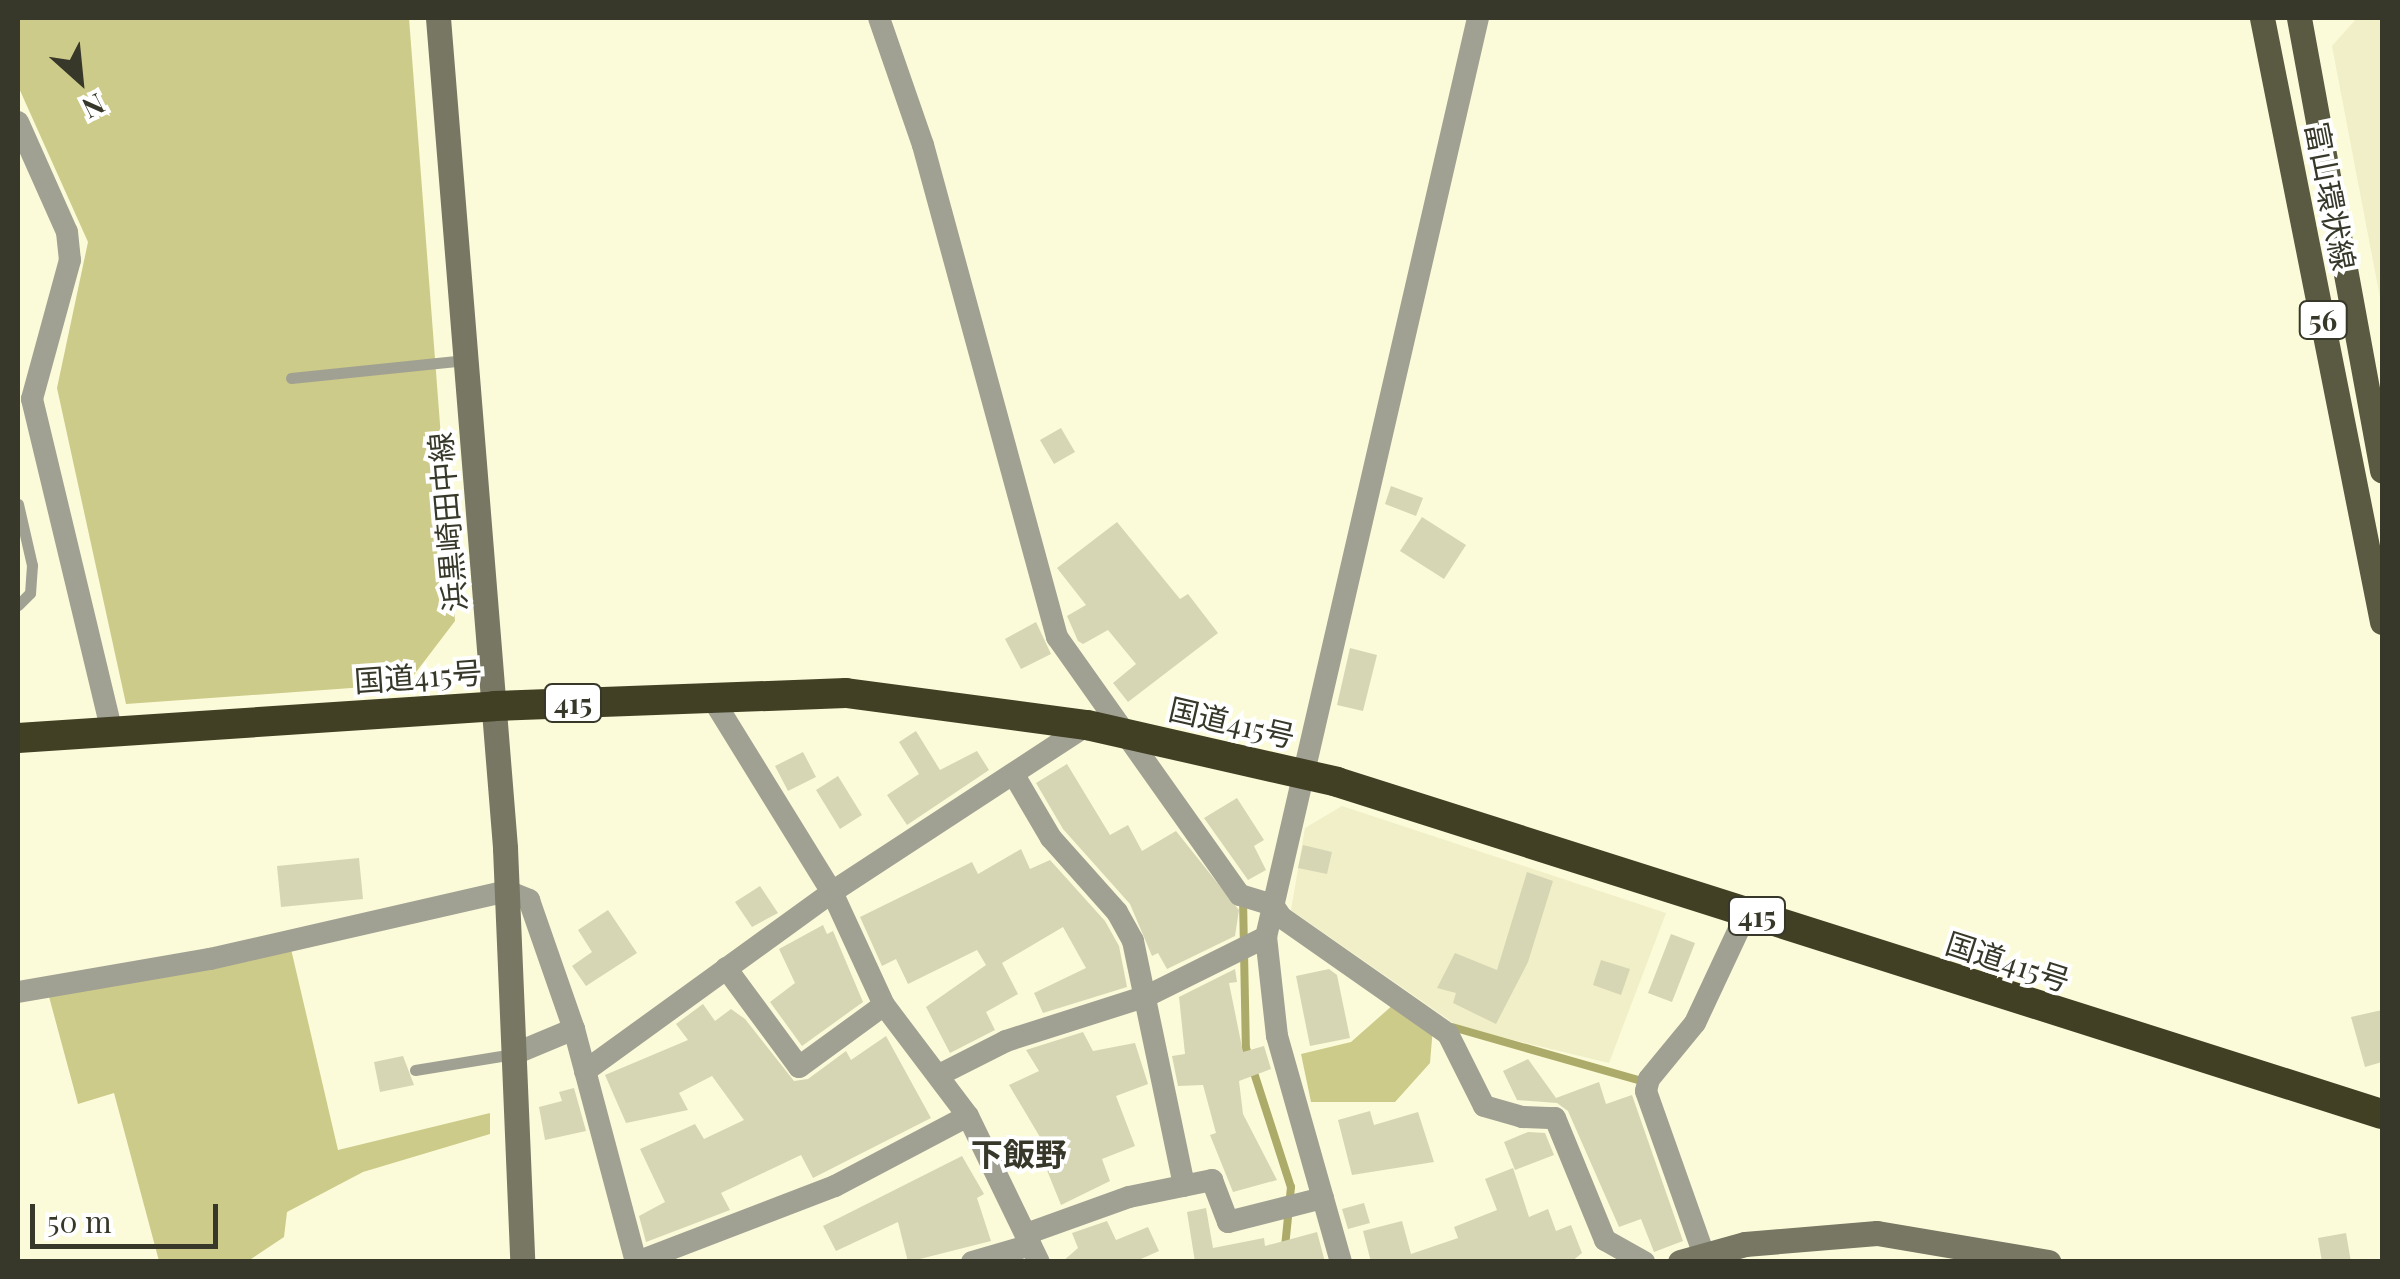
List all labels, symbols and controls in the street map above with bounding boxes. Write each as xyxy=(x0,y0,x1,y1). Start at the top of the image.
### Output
north arrow xyxy=(30,30,130,130)
text: N xyxy=(76,86,111,128)
street label: 富山環状線 xyxy=(2299,119,2363,273)
road number: 56 xyxy=(2298,297,2348,343)
street label: 浜黒崎田中線 xyxy=(421,431,473,613)
street label: 国道415号 xyxy=(353,654,483,698)
road number: 415 xyxy=(543,680,603,726)
street label: 国道415号 xyxy=(1166,690,1298,754)
road number: 415 xyxy=(1727,893,1787,939)
street label: 国道415号 xyxy=(1942,924,2074,998)
district label: 下飯野 xyxy=(971,1134,1067,1172)
scale bar xyxy=(35,1184,222,1246)
text: 50 m xyxy=(47,1201,112,1241)

